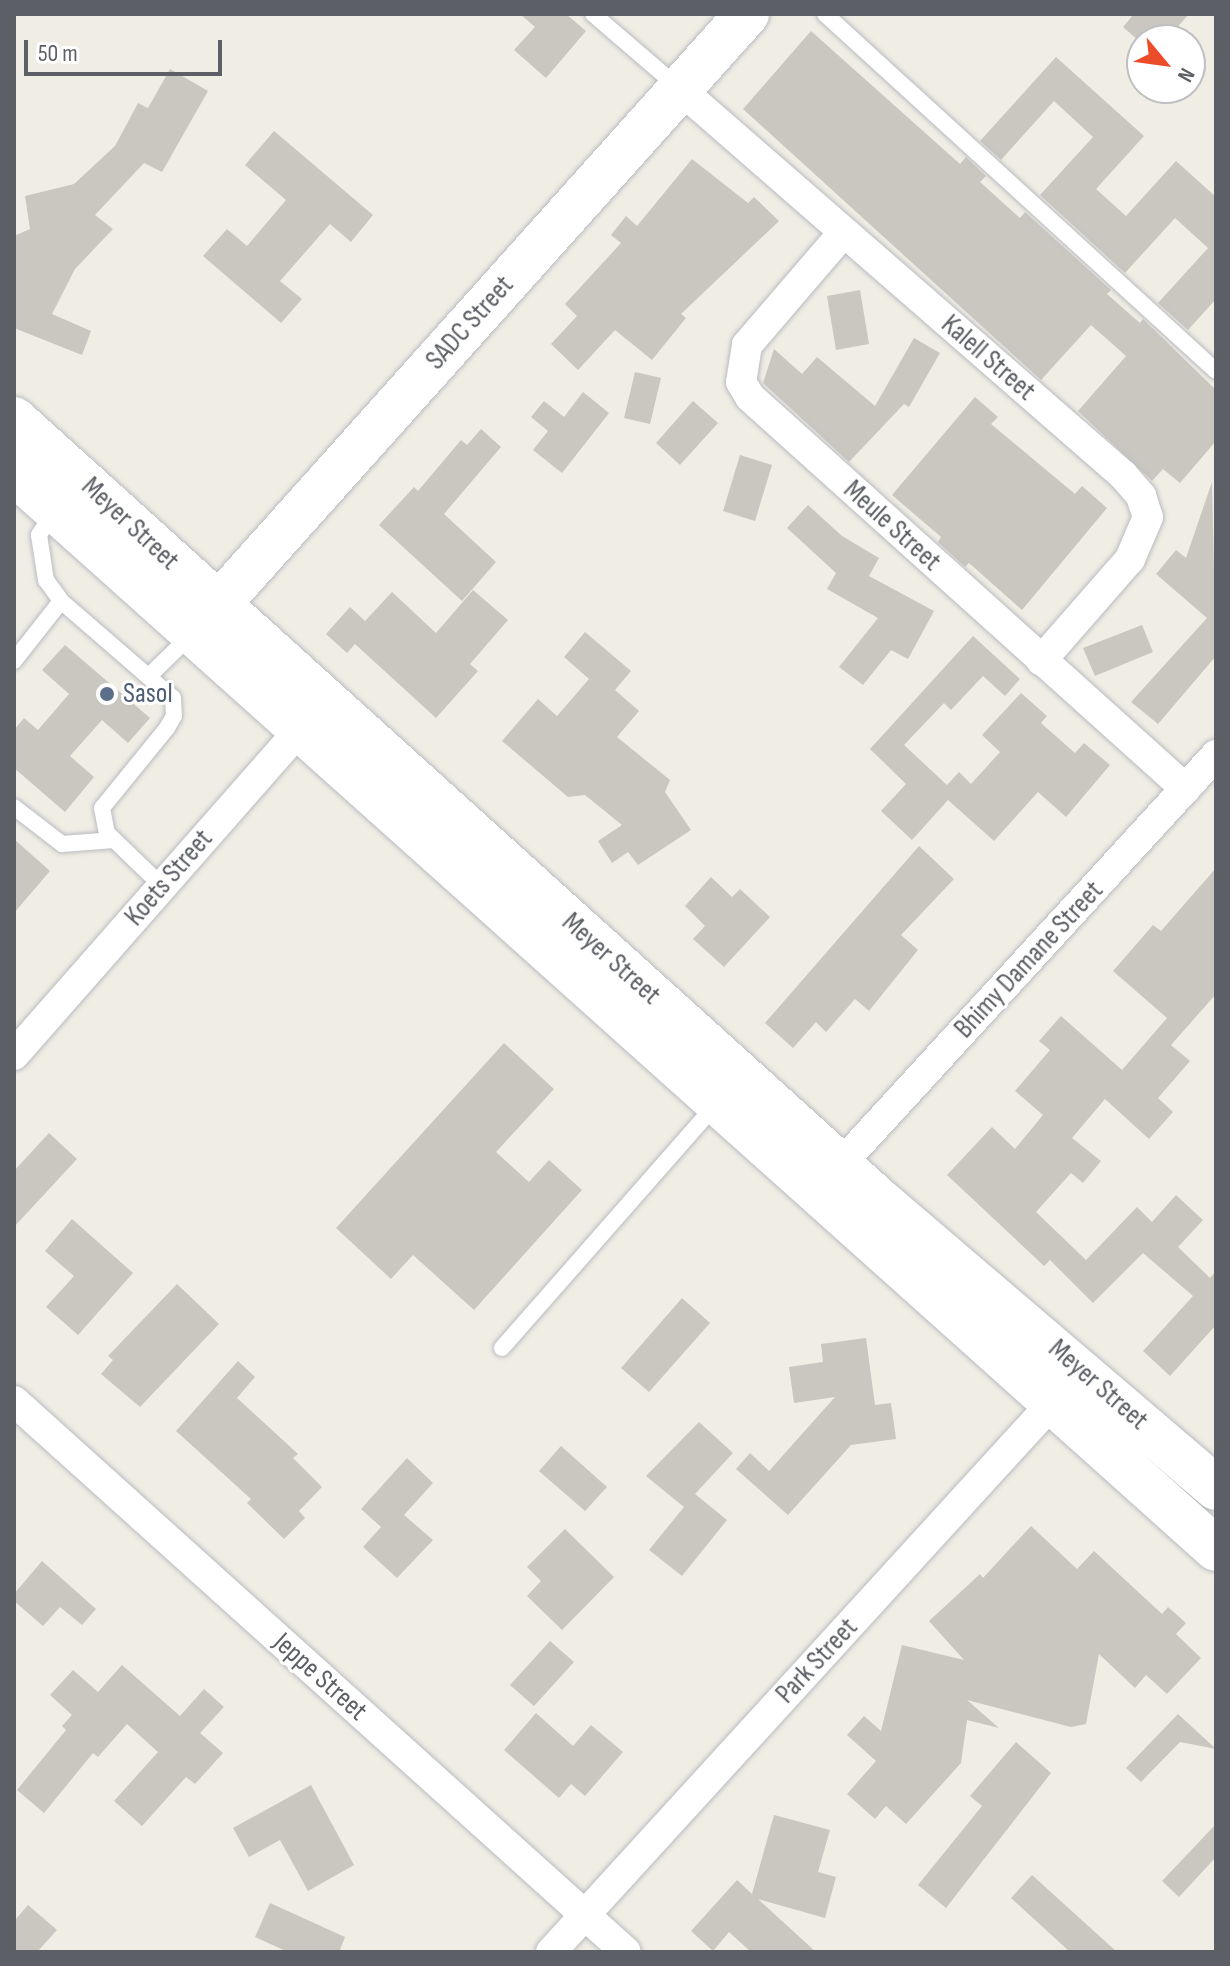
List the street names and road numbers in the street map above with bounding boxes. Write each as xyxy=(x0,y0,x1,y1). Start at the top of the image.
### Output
street label: SADC Street xyxy=(419,269,521,377)
street label: Kalell Street xyxy=(934,308,1042,408)
street label: Meyer Street xyxy=(74,470,186,578)
street label: Meule Street xyxy=(836,474,948,578)
street label: Koets Street xyxy=(118,823,220,933)
street label: Bhimy Damane Street xyxy=(948,874,1110,1046)
street label: Meyer Street xyxy=(555,906,667,1012)
street label: Meyer Street xyxy=(1041,1333,1155,1437)
street label: Park Street xyxy=(769,1611,865,1711)
street label: Jeppe Street xyxy=(266,1626,374,1728)

